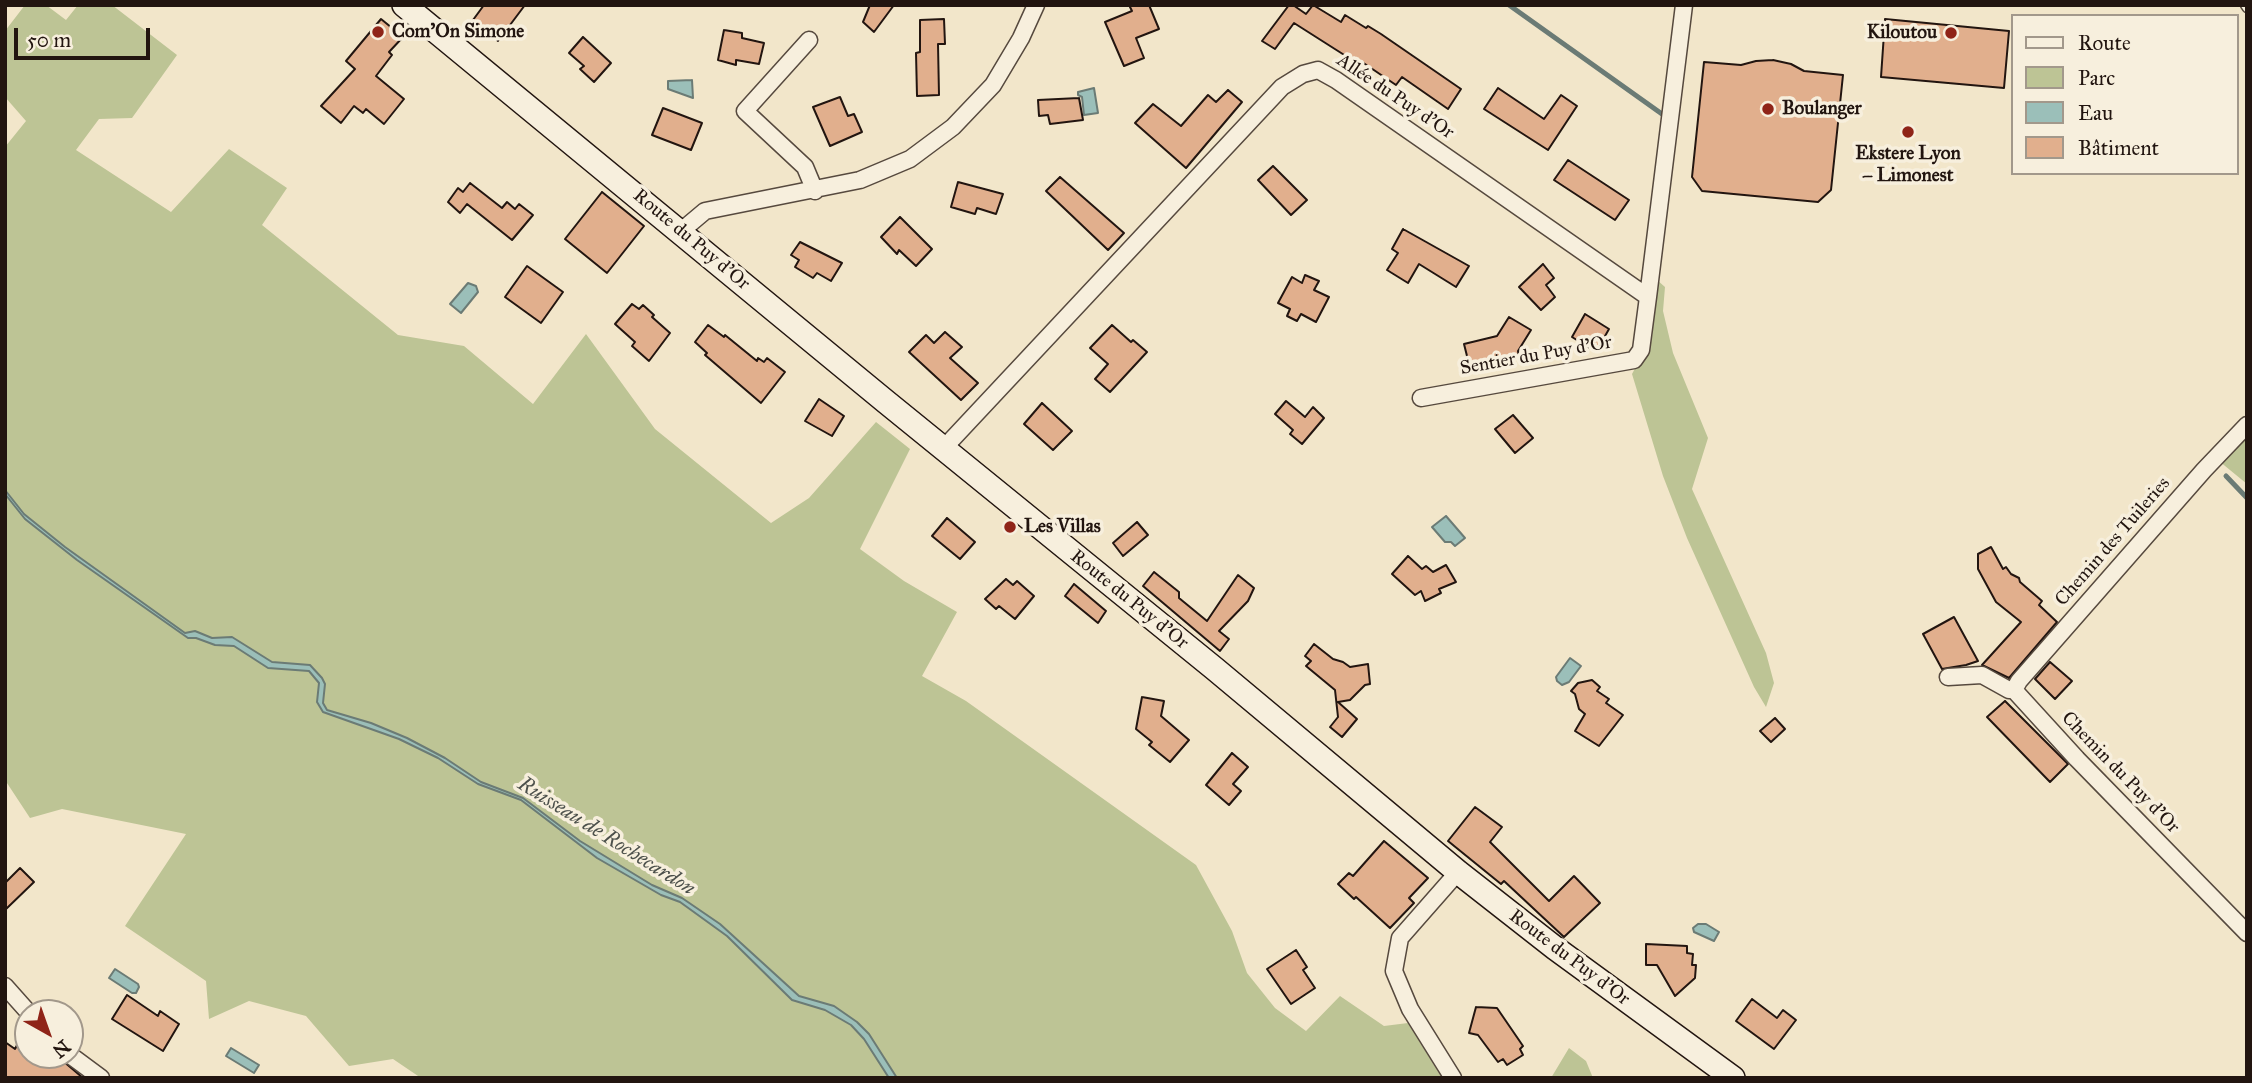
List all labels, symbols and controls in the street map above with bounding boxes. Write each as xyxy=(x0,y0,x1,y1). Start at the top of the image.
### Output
scale bar xyxy=(18,14,154,58)
legend xyxy=(2010,14,2238,175)
place label: Com'On Simone xyxy=(392,21,524,43)
place label: Kiloutou xyxy=(1867,22,1937,44)
marker: Com'On Simone xyxy=(370,24,386,40)
marker: Kiloutou xyxy=(1943,25,1959,41)
text: 50 m xyxy=(27,27,71,53)
text: Route xyxy=(2078,30,2131,56)
street label: Allée du Puy d'Or xyxy=(1332,49,1458,145)
text: Parc xyxy=(2078,65,2115,91)
place label: Boulanger xyxy=(1782,98,1862,120)
text: Eau xyxy=(2078,100,2113,126)
marker: Boulanger xyxy=(1760,101,1776,117)
marker: Ekstere Lyon – Limonest xyxy=(1900,124,1916,140)
text: Bâtiment xyxy=(2078,135,2159,161)
place label: Ekstere Lyon – Limonest xyxy=(1855,143,1961,187)
street label: Route du Puy d'Or xyxy=(628,185,754,295)
street label: Sentier du Puy d'Or xyxy=(1458,331,1614,381)
street label: Chemin des Tuileries xyxy=(2051,473,2175,611)
place label: Les Villas xyxy=(1024,516,1101,538)
marker: Les Villas xyxy=(1002,519,1018,535)
street label: Route du Puy d'Or xyxy=(1065,545,1193,655)
street label: Chemin du Puy d'Or xyxy=(2056,707,2184,839)
water label: Ruisseau de Rochecardon xyxy=(513,772,699,902)
street label: Route du Puy d'Or xyxy=(1504,905,1634,1011)
north arrow xyxy=(14,999,84,1069)
text: N xyxy=(48,1035,75,1063)

